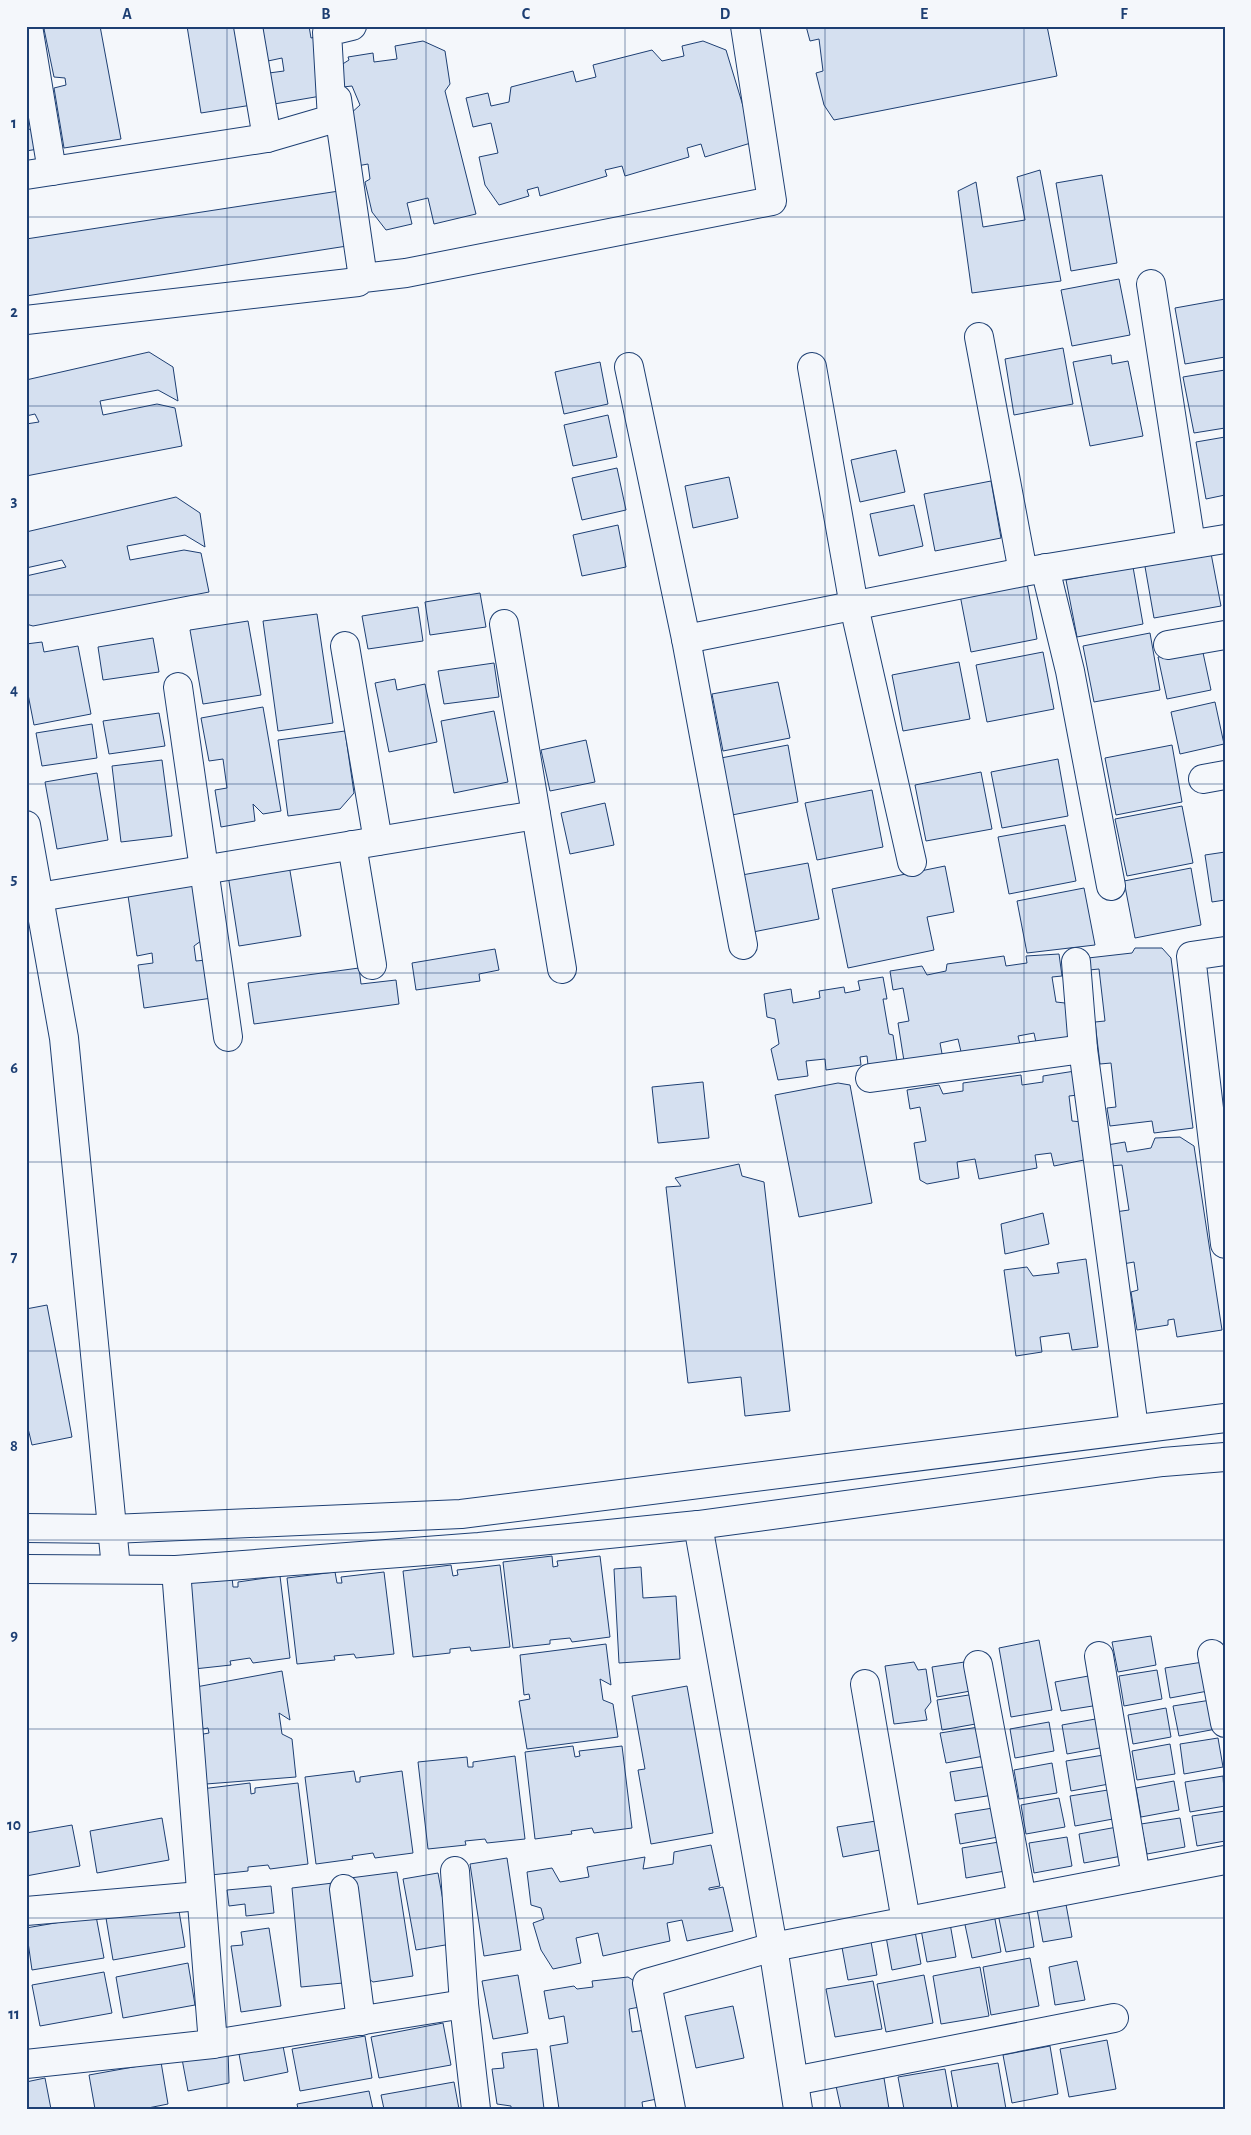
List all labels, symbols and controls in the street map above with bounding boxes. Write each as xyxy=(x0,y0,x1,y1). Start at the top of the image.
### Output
text: A xyxy=(122,6,132,22)
text: B xyxy=(321,6,331,22)
text: C xyxy=(522,6,531,22)
text: D xyxy=(720,6,731,22)
text: E xyxy=(920,6,928,22)
text: F xyxy=(1120,6,1128,22)
text: 1 xyxy=(11,115,17,131)
text: 2 xyxy=(10,304,18,320)
text: 3 xyxy=(11,493,18,509)
text: 4 xyxy=(10,682,18,698)
text: 5 xyxy=(11,871,18,887)
text: 6 xyxy=(10,1060,18,1076)
text: 7 xyxy=(11,1249,18,1265)
text: 8 xyxy=(10,1438,18,1454)
text: 9 xyxy=(10,1627,18,1643)
text: 10 xyxy=(7,1817,21,1833)
text: 11 xyxy=(8,2006,20,2022)

